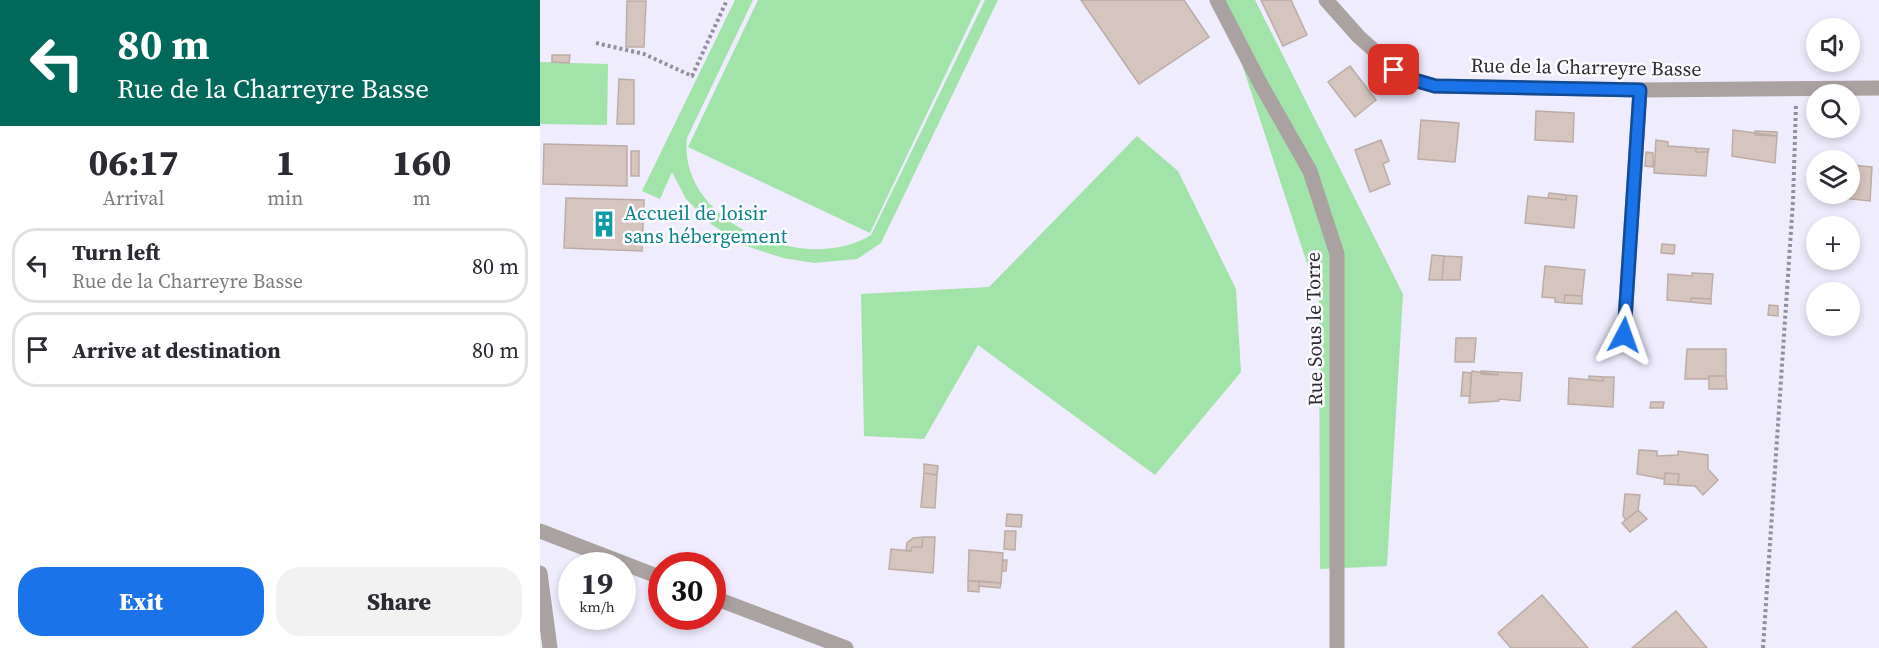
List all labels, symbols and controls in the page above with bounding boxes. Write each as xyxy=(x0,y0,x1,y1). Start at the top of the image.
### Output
text: 80 m xyxy=(117,15,210,73)
map controls xyxy=(1806,18,1860,336)
button: sound xyxy=(1806,18,1860,72)
icon: left xyxy=(18,24,96,102)
pin xyxy=(1368,44,1419,95)
street label: Rue de la Charreyre Basse xyxy=(1470,51,1702,83)
icon: arrive xyxy=(1377,53,1410,86)
text: Rue de la Charreyre Basse xyxy=(117,70,429,107)
button: search xyxy=(1806,84,1860,138)
text: 06:17 xyxy=(89,138,179,187)
text: 1 xyxy=(275,138,295,187)
text: 160 xyxy=(392,138,451,187)
button: layers xyxy=(1806,150,1860,204)
text: Arrival xyxy=(103,184,165,212)
text: min xyxy=(267,184,303,212)
text: m xyxy=(413,184,431,212)
place label: Accueil de loisir sans hébergement xyxy=(624,199,788,250)
building icon: Accueil de loisir sans hébergement xyxy=(589,209,619,239)
button: + xyxy=(1806,216,1860,270)
text: Turn left xyxy=(72,237,160,267)
icon: left xyxy=(21,249,54,282)
text: 80 m xyxy=(472,251,519,281)
street label: Rue Sous le Torre xyxy=(1299,252,1329,406)
text: Rue de la Charreyre Basse xyxy=(72,267,303,295)
button: − xyxy=(1806,282,1860,336)
position arrow xyxy=(1592,303,1656,367)
icon: arrive xyxy=(21,333,54,366)
text: Arrive at destination xyxy=(72,335,281,365)
text: 80 m xyxy=(472,335,519,365)
speed limit sign: 30 xyxy=(648,552,726,630)
text: 19 xyxy=(581,563,613,604)
button: Exit xyxy=(18,567,264,636)
button: Share xyxy=(276,567,522,636)
text: km/h xyxy=(579,596,615,617)

